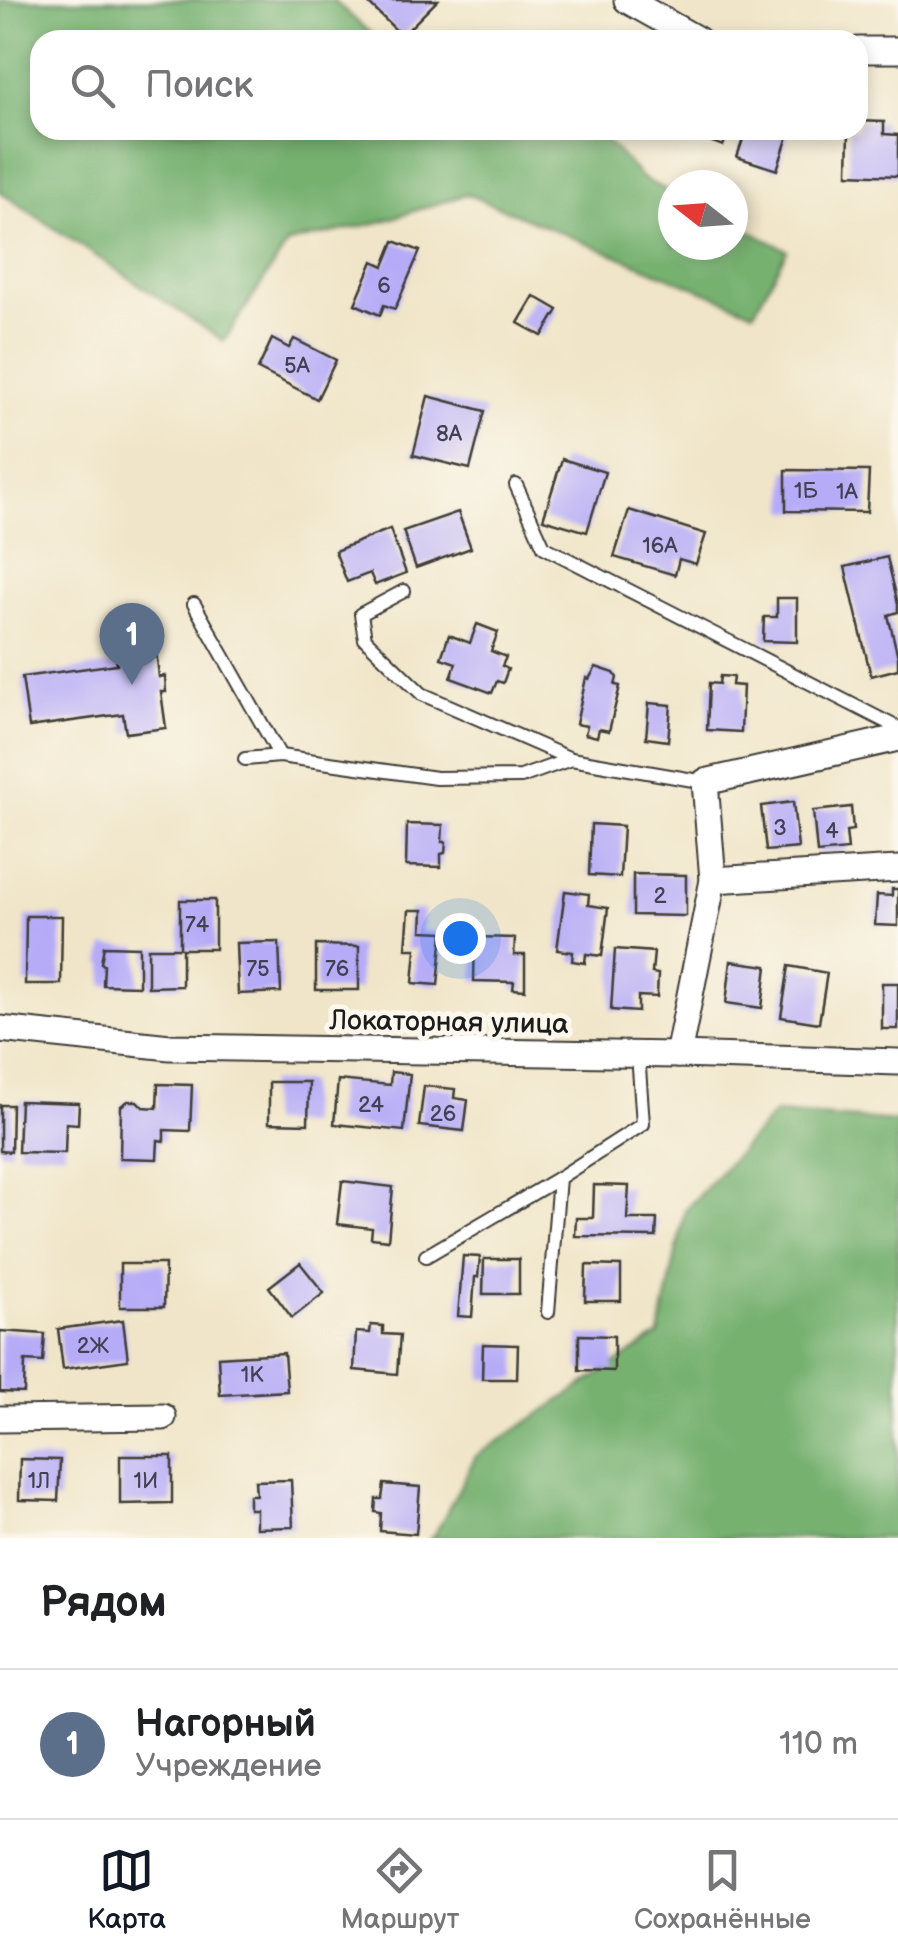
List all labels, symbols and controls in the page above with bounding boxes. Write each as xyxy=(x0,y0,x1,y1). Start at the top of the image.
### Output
search box xyxy=(30,30,868,140)
icon: search xyxy=(65,58,120,113)
text: Поиск xyxy=(145,63,253,108)
north arrow xyxy=(658,170,748,260)
house number: 6 xyxy=(377,273,391,300)
house number: 5А xyxy=(284,353,311,380)
house number: 8А xyxy=(436,421,463,448)
house number: 1Б xyxy=(794,478,819,505)
house number: 1А xyxy=(836,479,859,506)
house number: 16А xyxy=(642,533,678,560)
pin: 1 xyxy=(100,602,164,685)
house number: 3 xyxy=(773,815,787,842)
house number: 4 xyxy=(825,818,839,845)
house number: 2 xyxy=(654,883,667,910)
house number: 74 xyxy=(185,912,210,939)
your location xyxy=(435,913,486,964)
house number: 75 xyxy=(246,956,270,983)
house number: 76 xyxy=(325,956,349,983)
street label: Локаторная улица xyxy=(328,1004,569,1041)
house number: 24 xyxy=(358,1092,385,1119)
house number: 26 xyxy=(430,1101,456,1128)
house number: 2Ж xyxy=(77,1333,110,1360)
house number: 1К xyxy=(241,1362,264,1389)
house number: 1Л xyxy=(28,1468,50,1495)
house number: 1И xyxy=(134,1468,158,1495)
text: Рядом xyxy=(40,1578,167,1629)
text: Нагорный xyxy=(135,1702,316,1747)
text: 1 xyxy=(66,1725,79,1764)
text: 110 m xyxy=(779,1725,858,1764)
text: Учреждение xyxy=(135,1747,322,1786)
tab: Карта xyxy=(87,1843,166,1936)
tab: Маршрут xyxy=(340,1843,460,1936)
tab: Сохранённые xyxy=(634,1843,811,1936)

